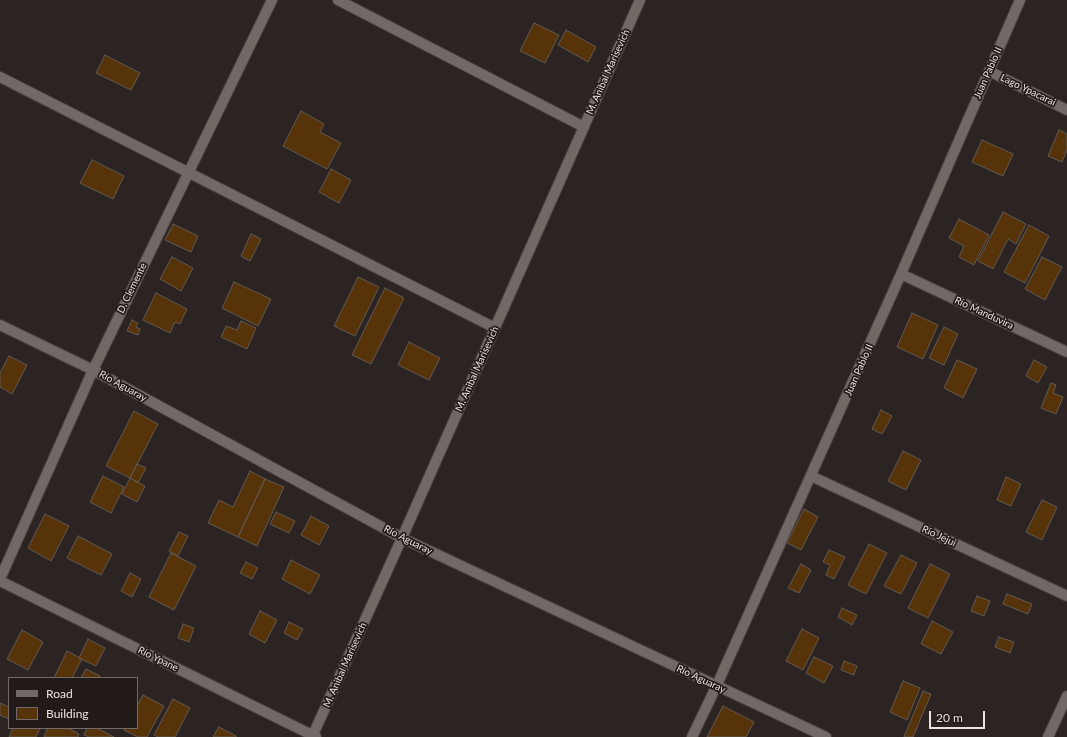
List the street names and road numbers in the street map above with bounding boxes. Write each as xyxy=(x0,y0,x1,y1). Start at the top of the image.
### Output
street label: M. Anibal Marisevich xyxy=(584,28,632,116)
street label: Juan Pablo II xyxy=(971,45,1005,101)
street label: Lago Ypacarai xyxy=(998,71,1058,109)
street label: D. Clemente xyxy=(115,261,149,315)
street label: Río Manduvira xyxy=(953,294,1015,332)
street label: M. Anibal Marisevich xyxy=(453,325,501,413)
street label: Juan Pablo II xyxy=(842,342,876,398)
street label: Río Aguaray xyxy=(97,368,149,404)
street label: Río Aguaray xyxy=(382,523,434,557)
street label: Río Jejui xyxy=(920,523,958,549)
street label: M. Anibal Marisevich xyxy=(321,621,369,709)
street label: Río Ypane xyxy=(136,644,180,674)
street label: Río Aguaray xyxy=(674,662,728,696)

